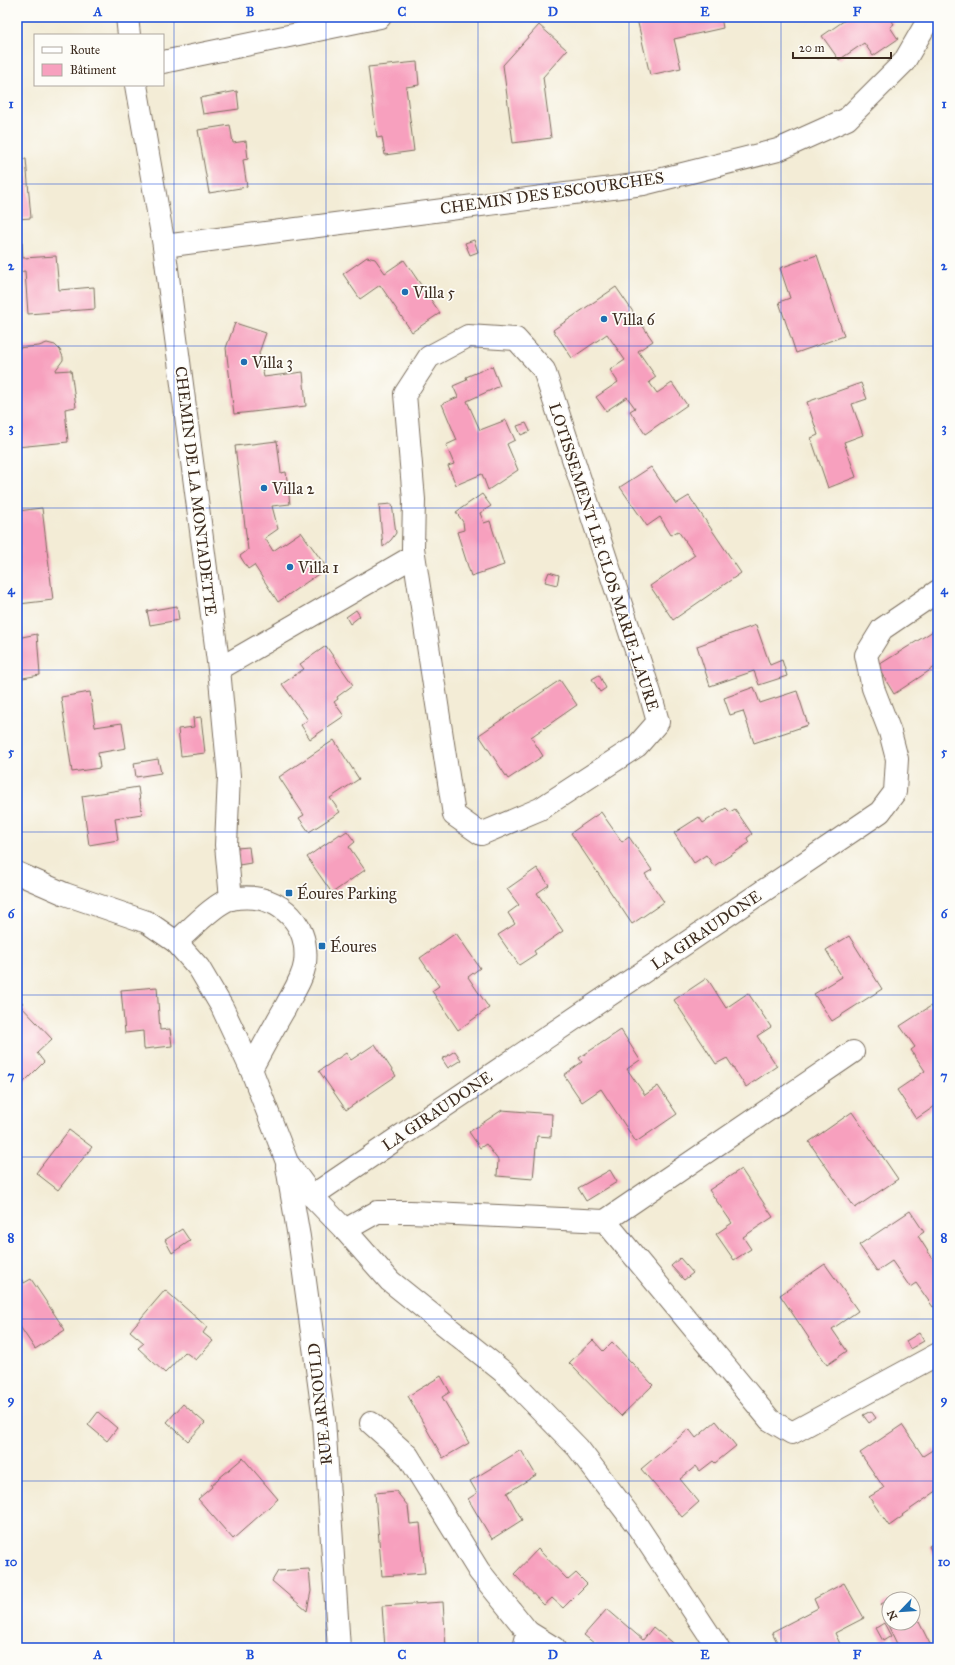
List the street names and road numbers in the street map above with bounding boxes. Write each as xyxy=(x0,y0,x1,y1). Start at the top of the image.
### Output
street label: CHEMIN DES ESCOURCHES xyxy=(439,168,665,218)
street label: CHEMIN DE LA MONTADETTE xyxy=(171,365,221,617)
street label: LOTISSEMENT LE CLOS MARIE-LAURE xyxy=(545,400,663,714)
street label: LA GIRAUDONE xyxy=(647,886,765,974)
street label: LA GIRAUDONE xyxy=(378,1067,496,1155)
street label: RUE ARNOULD xyxy=(304,1342,336,1466)

